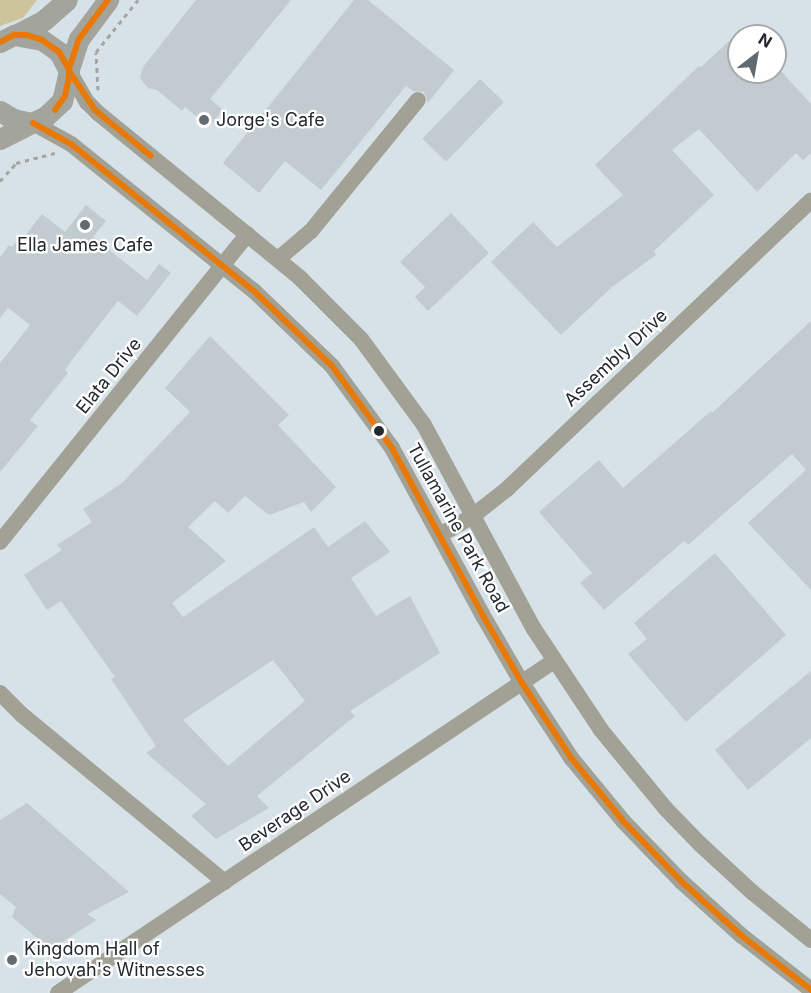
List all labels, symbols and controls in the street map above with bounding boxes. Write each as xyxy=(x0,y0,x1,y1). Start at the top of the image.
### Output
north arrow xyxy=(727,24,787,84)
text: N xyxy=(755,29,776,52)
place label: Jorge's Cafe xyxy=(216,109,325,131)
marker: Jorge's Cafe xyxy=(197,113,211,127)
marker: Ella James Cafe xyxy=(78,218,92,232)
place label: Ella James Cafe xyxy=(17,234,153,256)
street label: Assembly Drive xyxy=(560,305,672,411)
street label: Elata Drive xyxy=(72,334,146,418)
unlabelled marker xyxy=(373,425,385,437)
street label: Tullamarine Park Road xyxy=(402,440,514,616)
street label: Beverage Drive xyxy=(235,766,355,856)
place label: Kingdom Hall of Jehovah's Witnesses xyxy=(24,939,205,982)
marker: Kingdom Hall of Jehovah's Witnesses xyxy=(5,953,19,967)

